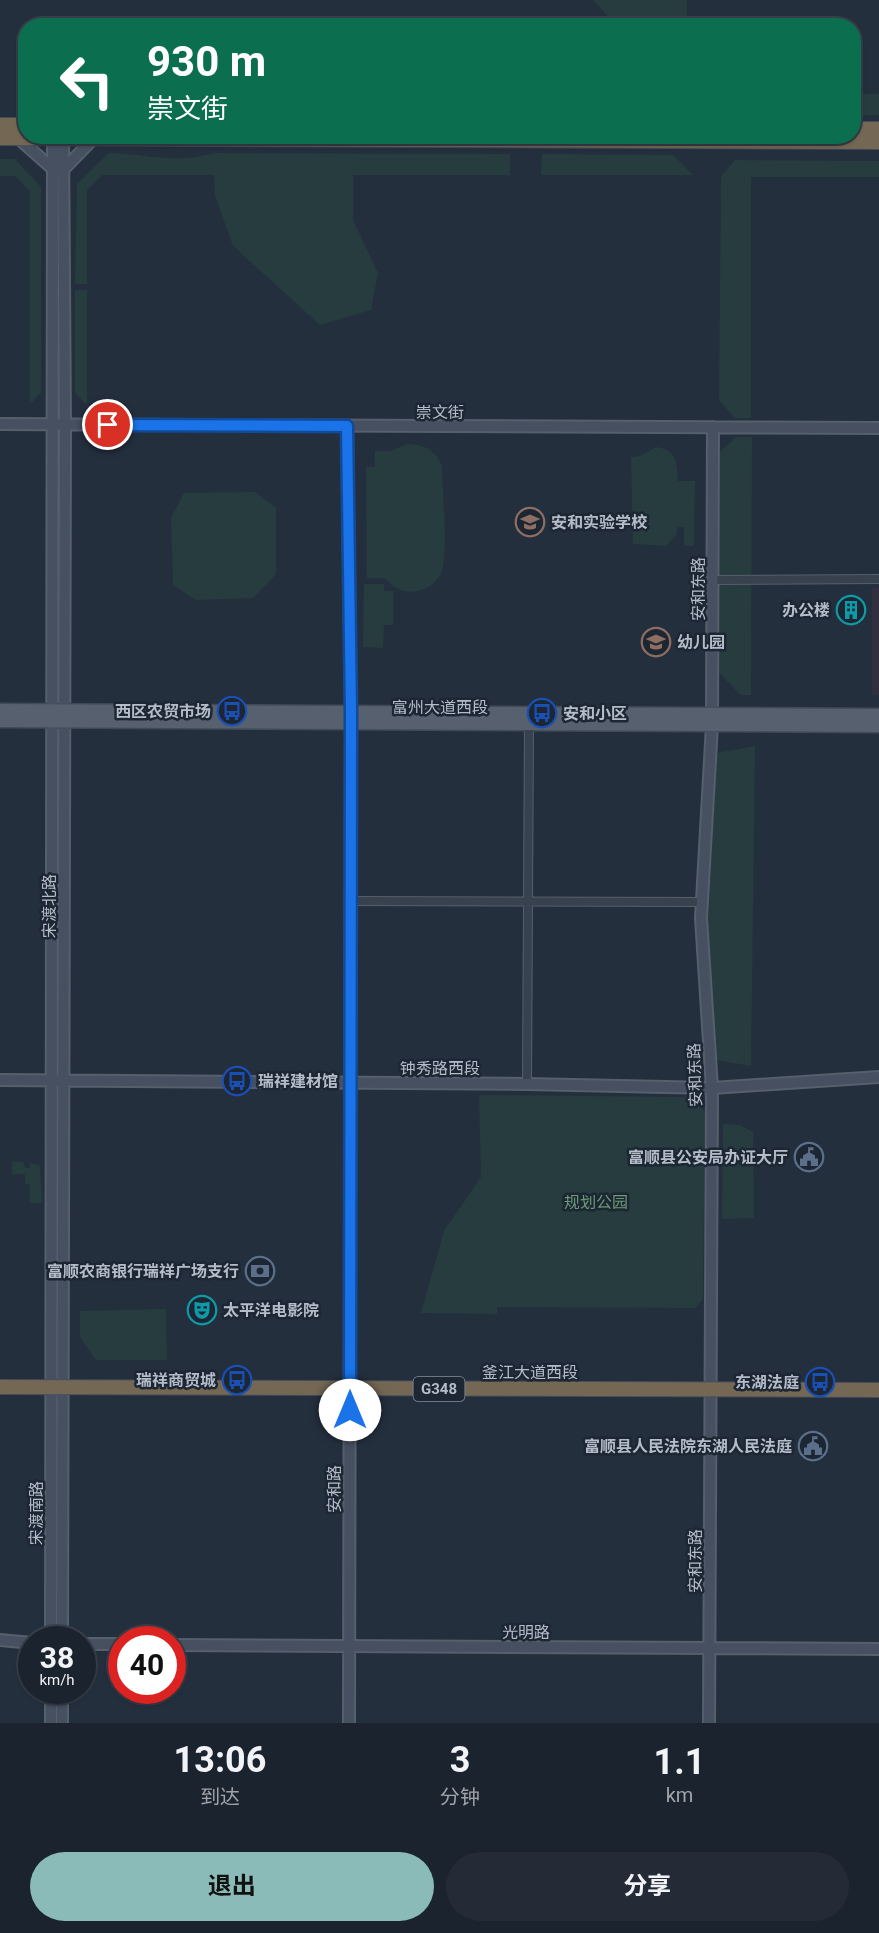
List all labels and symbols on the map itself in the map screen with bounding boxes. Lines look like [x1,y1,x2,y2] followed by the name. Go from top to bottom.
[82,399,133,450] pin
[416,403,464,422] street label: 崇文街
[514,506,546,538] school or university icon: 安和实验学校
[551,513,648,532] place label: 安和实验学校
[689,557,708,621] street label: 安和东路
[835,594,867,626] building icon: 办公楼
[782,601,830,620] place label: 办公楼
[640,626,672,658] school or university icon: 幼儿园
[677,633,725,652] place label: 幼儿园
[216,695,248,727] bus stop icon: 西区农贸市场
[526,697,558,729] bus stop icon: 安和小区
[392,698,488,717] street label: 富州大道西段
[115,702,211,721] place label: 西区农贸市场
[563,704,627,723] place label: 安和小区
[40,874,59,938] street label: 宋渡北路
[684,1043,706,1107] street label: 安和东路
[400,1059,480,1078] street label: 钟秀路西段
[221,1065,253,1097] bus stop icon: 瑞祥建材馆
[258,1072,338,1091] place label: 瑞祥建材馆
[793,1141,825,1173] public building icon: 富顺县公安局办证大厅
[628,1148,788,1167] place label: 富顺县公安局办证大厅
[564,1193,628,1212] park label: 规划公园
[244,1255,276,1287] bank icon: 富顺农商银行瑞祥广场支行
[47,1262,239,1281] place label: 富顺农商银行瑞祥广场支行
[186,1294,218,1326] theatre icon: 太平洋电影院
[223,1301,319,1320] place label: 太平洋电影院
[482,1363,578,1382] street label: 釜江大道西段
[221,1364,253,1396] bus stop icon: 瑞祥商贸城
[804,1366,836,1398] bus stop icon: 东湖法庭
[136,1371,216,1390] place label: 瑞祥商贸城
[735,1373,799,1392] place label: 东湖法庭
[414,1377,464,1401] road number: G348
[318,1378,382,1442] position arrow
[797,1430,829,1462] public building icon: 富顺县人民法院东湖人民法庭
[584,1437,792,1456] place label: 富顺县人民法院东湖人民法庭
[325,1465,344,1513] street label: 安和路
[27,1481,46,1545] street label: 宋渡南路
[686,1529,705,1593] street label: 安和东路
[502,1623,550,1642] street label: 光明路
[108,1626,186,1704] speed limit sign: 40

